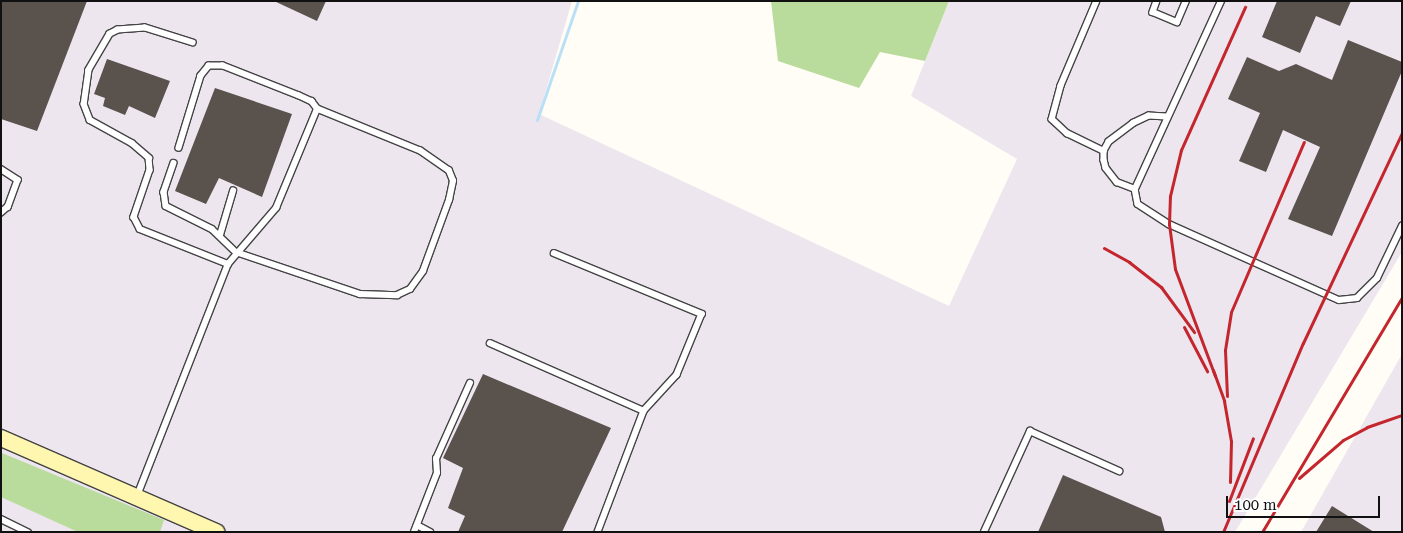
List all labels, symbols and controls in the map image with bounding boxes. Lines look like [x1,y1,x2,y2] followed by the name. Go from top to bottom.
[1228,486,1382,518] scale bar
[1234,496,1277,514] text: 100 m

